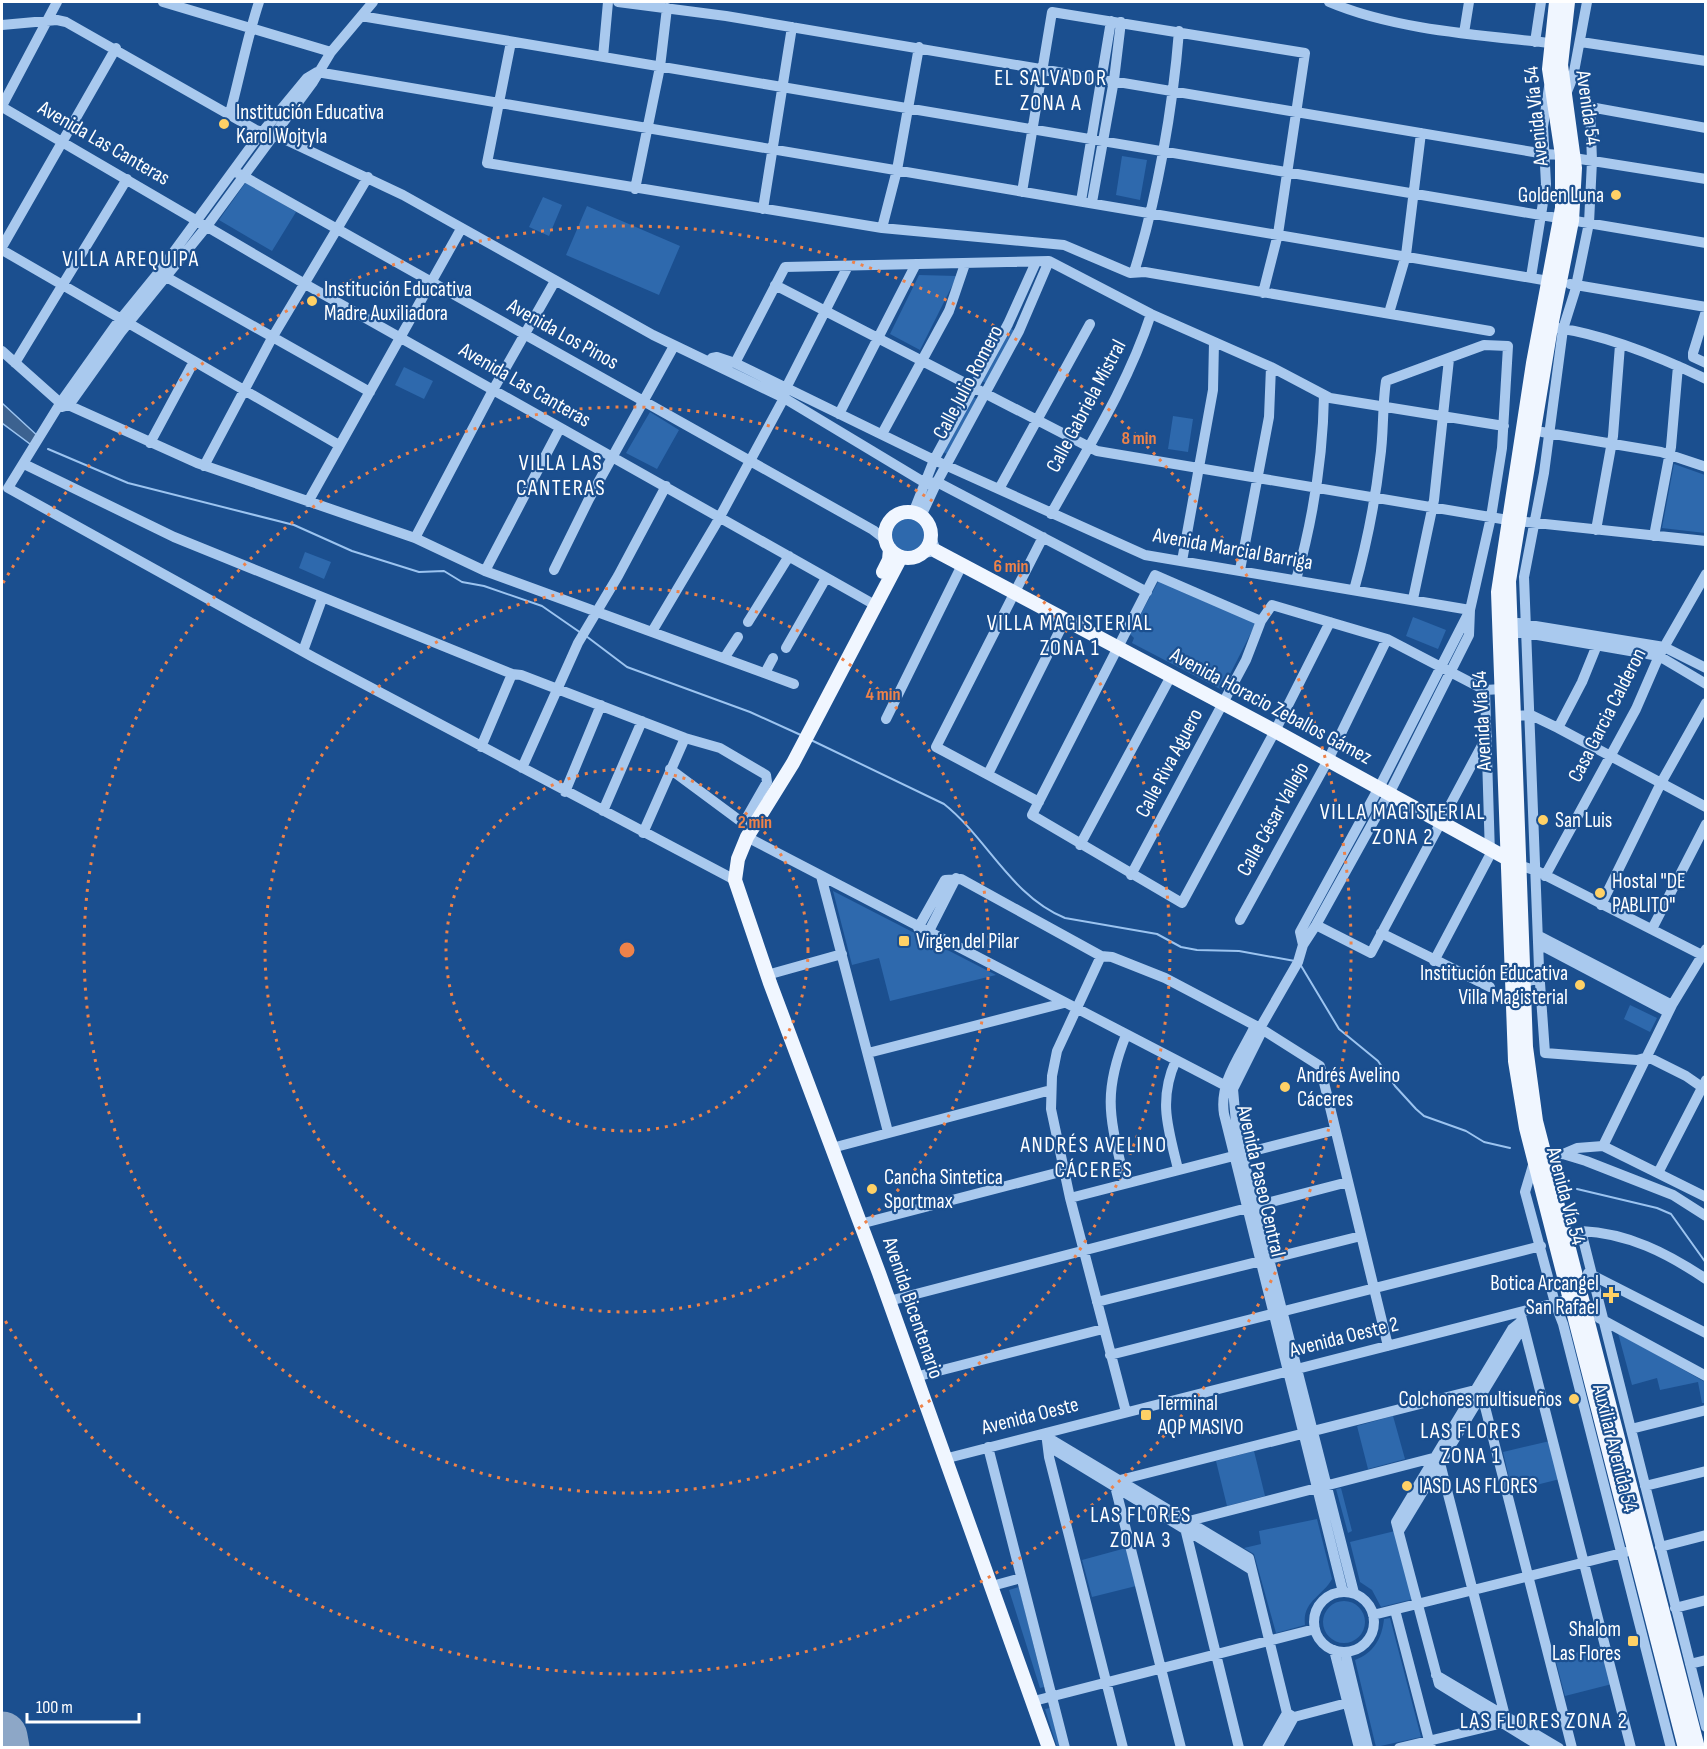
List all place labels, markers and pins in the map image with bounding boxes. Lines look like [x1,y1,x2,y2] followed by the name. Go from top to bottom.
[236,100,384,149] place label: Institución Educativa Karol Wojtyla
[217,117,231,131] marker: Institución Educativa Karol Wojtyla
[1518,183,1604,208] place label: Golden Luna
[1609,188,1623,202] marker: Golden Luna
[324,277,472,326] place label: Institución Educativa Madre Auxiliadora
[305,294,319,308] marker: Institución Educativa Madre Auxiliadora
[1555,808,1612,833] place label: San Luis
[1536,813,1550,827] marker: San Luis
[1612,869,1686,918] place label: Hostal "DE PABLITO"
[1593,886,1607,900] marker: Hostal "DE PABLITO"
[916,929,1019,954] place label: Virgen del Pilar
[897,934,911,948] marker: Virgen del Pilar
[617,940,637,960] centre of rings
[1420,961,1568,1010] place label: Institución Educativa Villa Magisterial
[1573,978,1587,992] marker: Institución Educativa Villa Magisterial
[1296,1063,1400,1112] place label: Andrés Avelino Cáceres
[1278,1080,1292,1094] marker: Andrés Avelino Cáceres
[884,1165,1003,1214] place label: Cancha Sintetica Sportmax
[865,1182,879,1196] marker: Cancha Sintetica Sportmax
[1490,1271,1599,1320] place label: Botica Arcangel San Rafael
[1604,1288,1618,1302] marker: Botica Arcangel San Rafael
[1398,1387,1562,1412] place label: Colchones multisueños
[1157,1391,1244,1440] place label: Terminal AQP MASIVO
[1567,1392,1581,1406] marker: Colchones multisueños
[1139,1408,1153,1422] marker: Terminal AQP MASIVO
[1419,1474,1538,1499] place label: IASD LAS FLORES
[1400,1479,1414,1493] marker: IASD LAS FLORES
[1552,1617,1621,1666] place label: Shalom Las Flores
[1626,1634,1640,1648] marker: Shalom Las Flores

